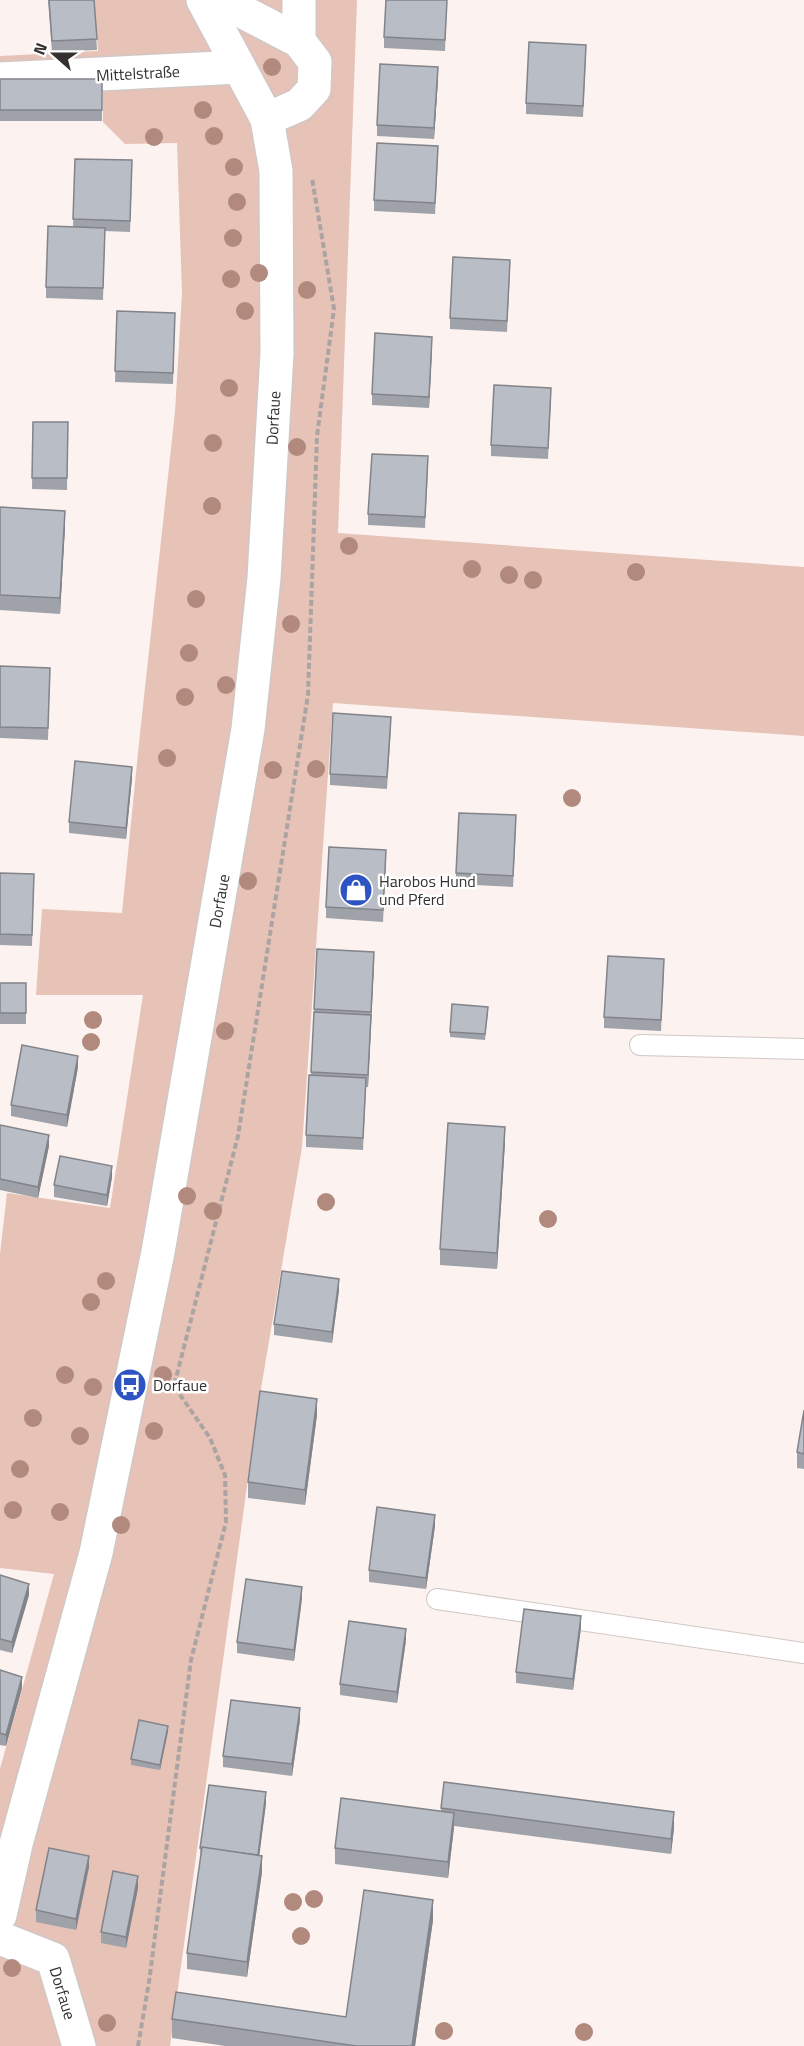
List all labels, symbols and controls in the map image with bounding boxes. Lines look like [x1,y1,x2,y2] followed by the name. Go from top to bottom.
[24,24,84,84] north arrow
[27,39,53,58] text: N
[96,59,180,87] street label: Mittelstraße
[260,390,286,446] street label: Dorfaue
[379,869,476,911] place label: Harobos Hund und Pferd
[202,872,236,930] street label: Dorfaue
[338,872,374,908] shop icon: Harobos Hund und Pferd
[112,1367,148,1403] bus stop icon: Dorfaue
[153,1373,207,1397] place label: Dorfaue
[44,1964,82,2022] street label: Dorfaue

